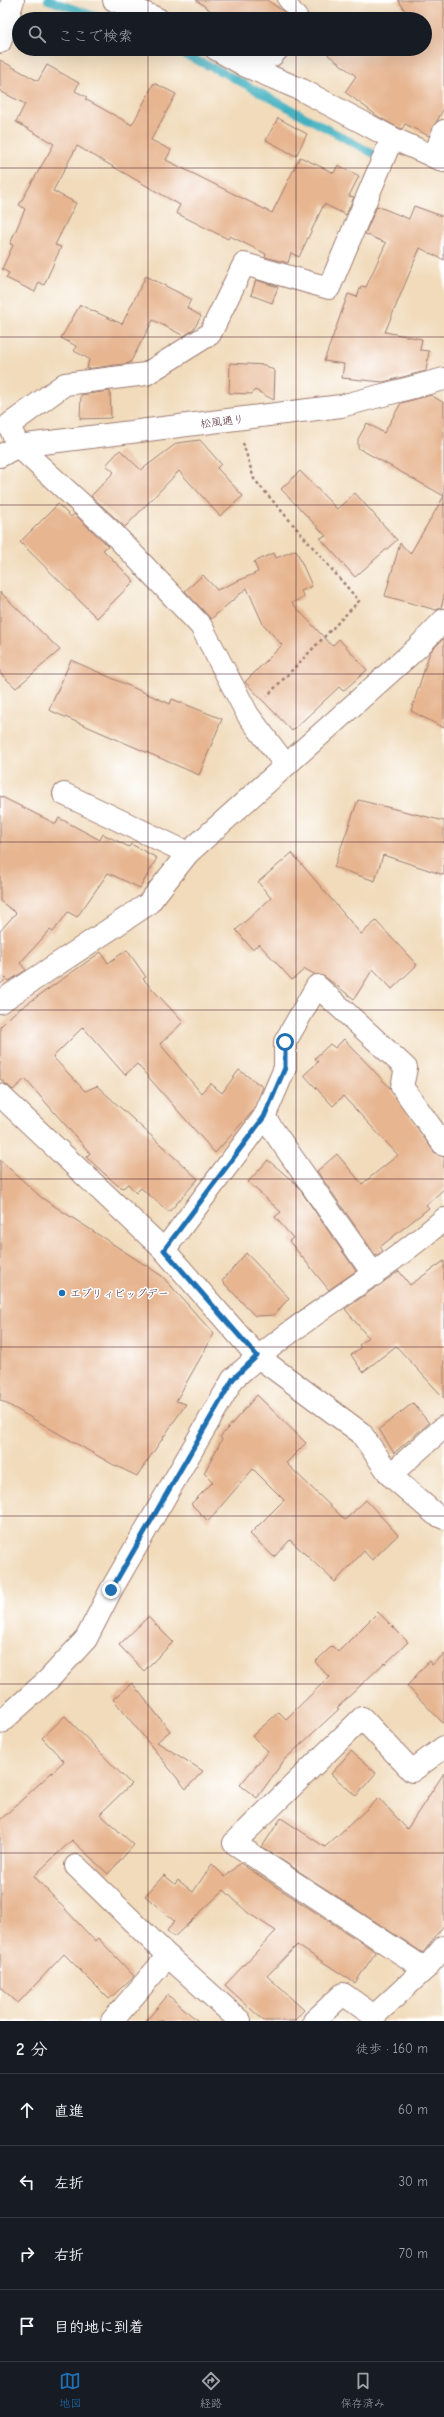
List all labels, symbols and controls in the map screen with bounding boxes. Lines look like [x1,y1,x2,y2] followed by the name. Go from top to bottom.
[12,12,432,56] search box
[26,23,48,45] icon: search
[58,27,133,45] text: ここで検索
[199,412,245,431] street label: 松風通り
[276,1033,294,1051] route start
[70,1287,169,1300] place label: エブリィビッグデー
[57,1288,67,1298] marker: エブリィビッグデー
[102,1581,120,1599] route end
[16,2040,48,2059] text: 2 分
[356,2041,428,2056] text: 徒歩 · 160 m
[16,2099,38,2121] icon: ahead
[54,2102,84,2120] text: 直進
[398,2102,428,2117] text: 60 m
[16,2171,38,2193] icon: left
[54,2174,84,2192] text: 左折
[398,2174,428,2189] text: 30 m
[16,2243,38,2265] icon: right
[54,2246,84,2264] text: 右折
[399,2246,428,2261] text: 70 m
[16,2315,38,2337] icon: arrive
[54,2318,144,2336] text: 目的地に到着
[59,2370,81,2410] tab: 地図
[200,2370,222,2410] tab: 経路
[341,2370,385,2410] tab: 保存済み

